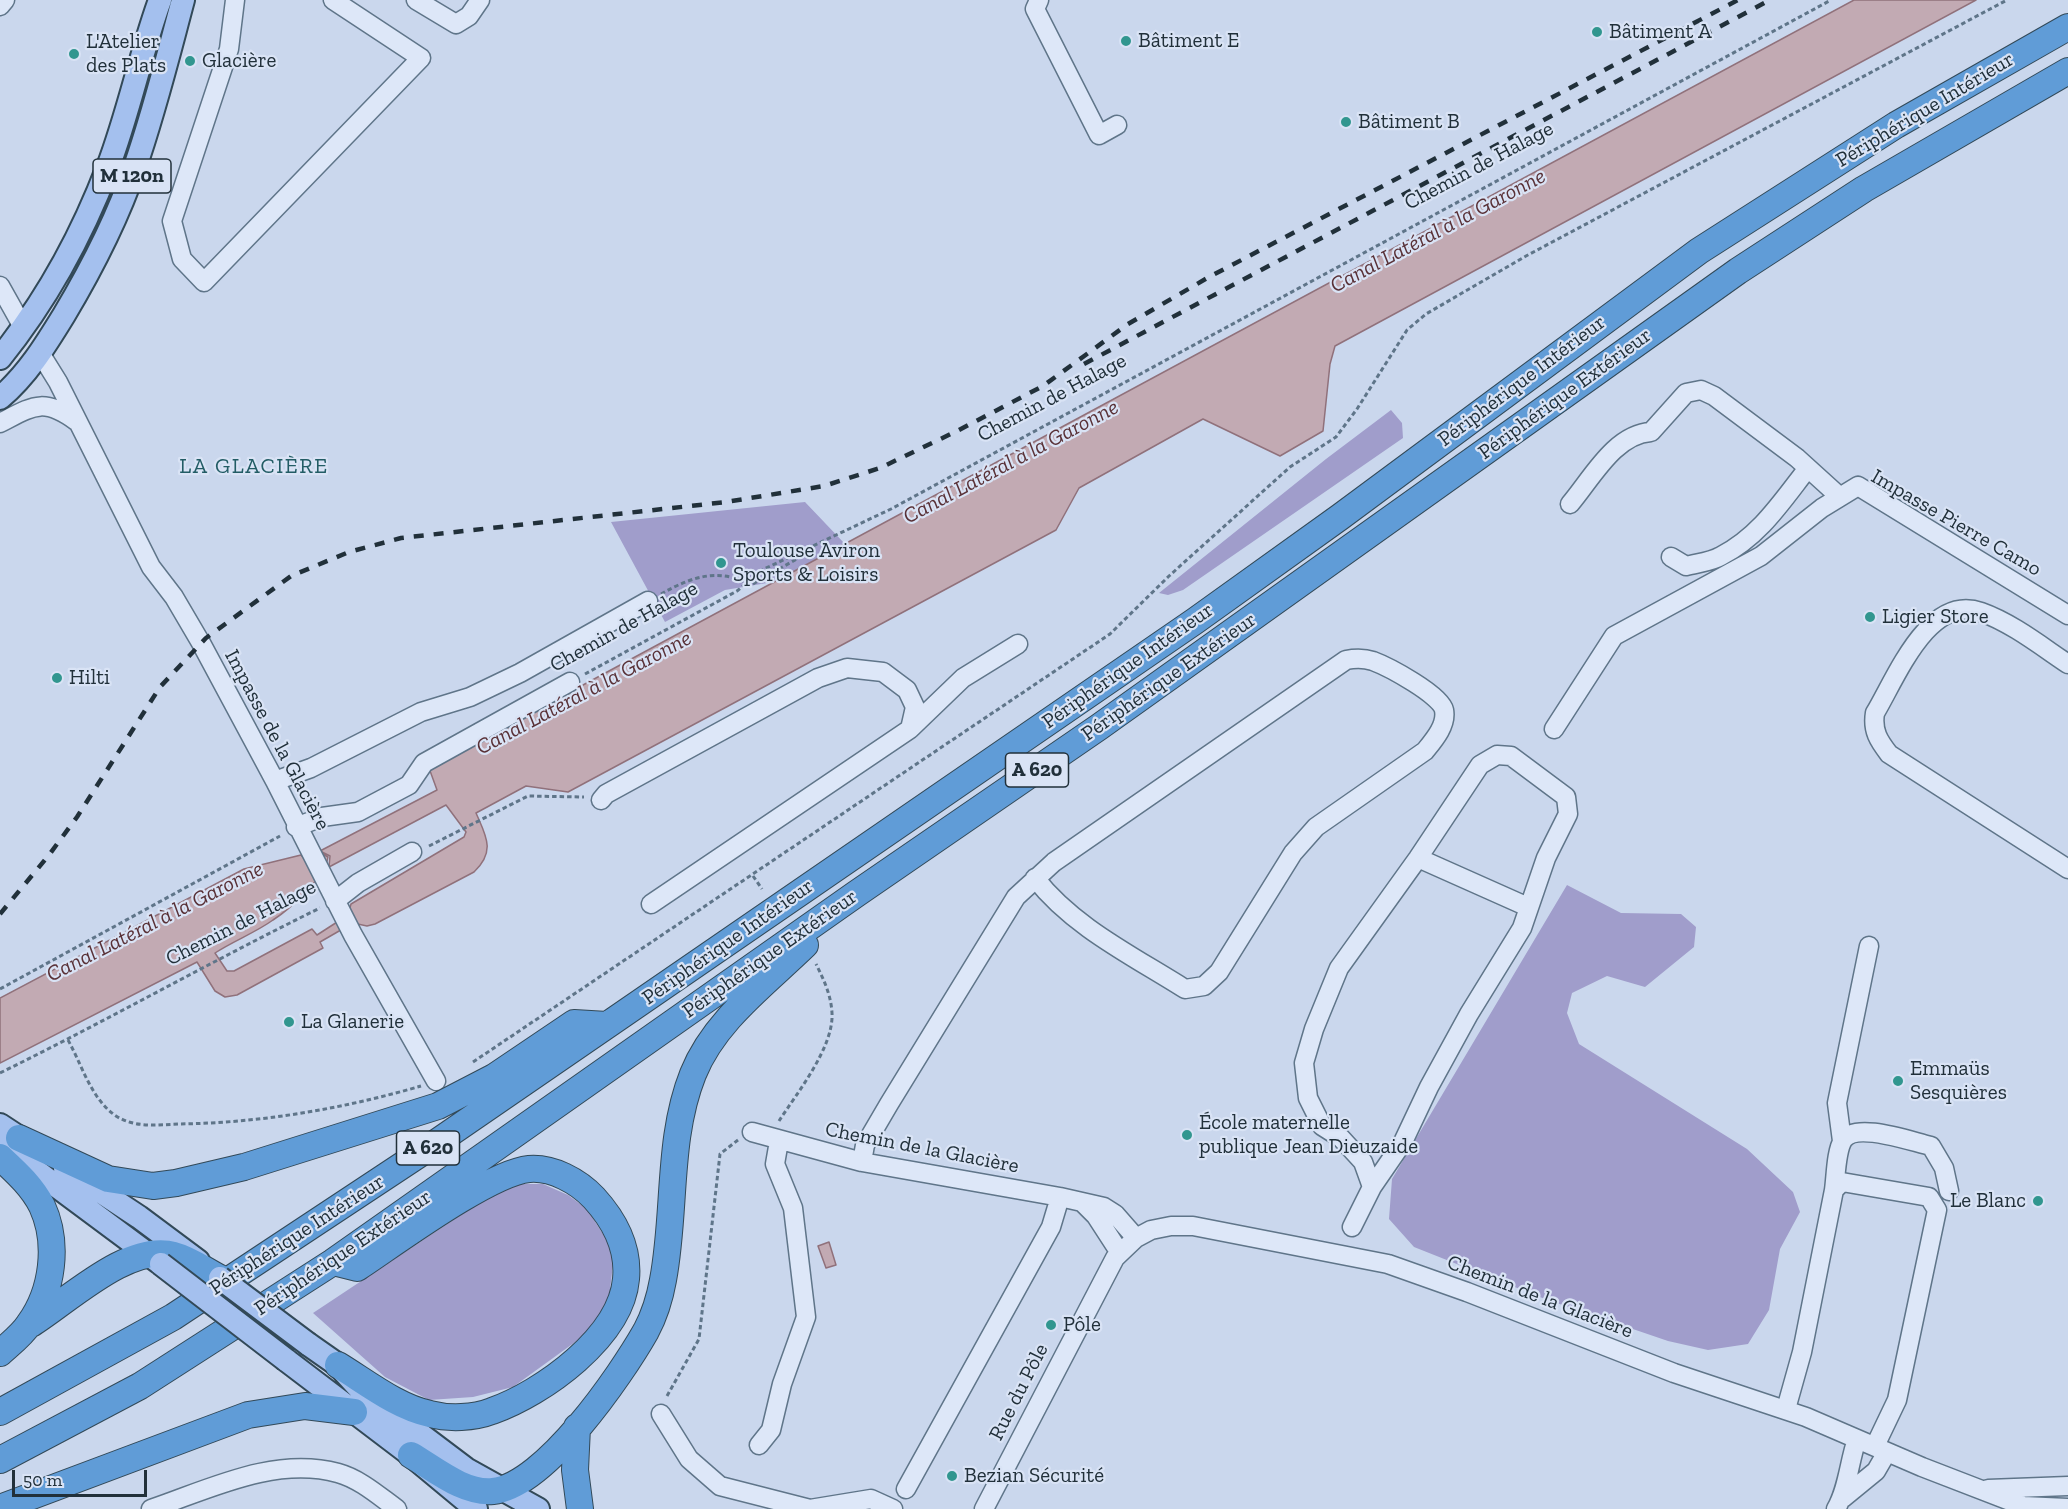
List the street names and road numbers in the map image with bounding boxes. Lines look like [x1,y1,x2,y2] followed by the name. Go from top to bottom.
[1831,47,2019,173] street label: Périphérique Intérieur
[1400,116,1558,216] street label: Chemin de Halage
[93,159,171,193] road number: M 120n
[1433,310,1611,452] street label: Périphérique Intérieur
[1474,323,1656,465] street label: Périphérique Extérieur
[973,348,1131,448] street label: Chemin de Halage
[1866,464,2046,582] street label: Impasse Pierre Camo
[546,576,702,678] street label: Chemin de Halage
[1038,597,1218,735] street label: Périphérique Intérieur
[1077,607,1261,747] street label: Périphérique Extérieur
[219,646,335,834] street label: Impasse de la Glacière
[1006,753,1068,787] road number: A 620
[638,873,818,1011] street label: Périphérique Intérieur
[162,874,320,972] street label: Chemin de Halage
[678,884,862,1024] street label: Périphérique Extérieur
[823,1117,1021,1179] street label: Chemin de la Glacière
[396,1131,460,1165] road number: A 620
[205,1169,389,1301] street label: Périphérique Intérieur
[250,1184,436,1322] street label: Périphérique Extérieur
[1444,1250,1636,1344] street label: Chemin de la Glacière
[984,1339,1054,1445] street label: Rue du Pôle

